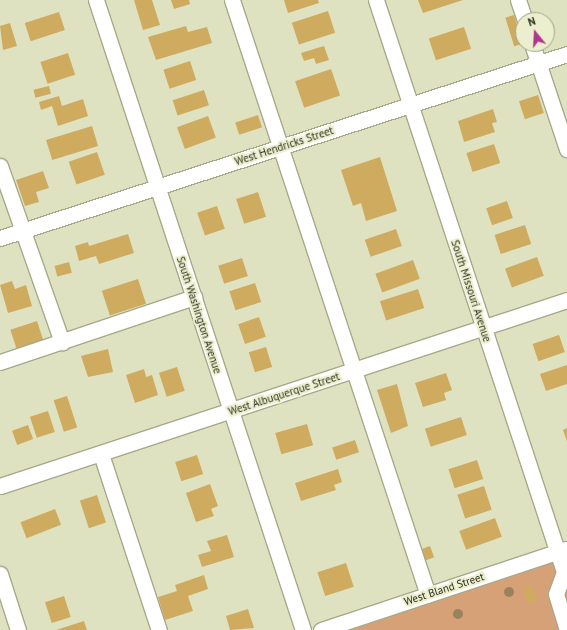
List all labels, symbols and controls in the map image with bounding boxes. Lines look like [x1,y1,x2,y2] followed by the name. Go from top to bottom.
[515,12,555,52] north arrow
[526,14,537,29] text: N
[233,124,335,168] street label: West Hendricks Street
[448,238,494,344] street label: South Missouri Avenue
[174,255,224,375] street label: South Washington Avenue
[226,370,342,418] street label: West Albuquerque Street
[402,570,486,608] street label: West Bland Street

